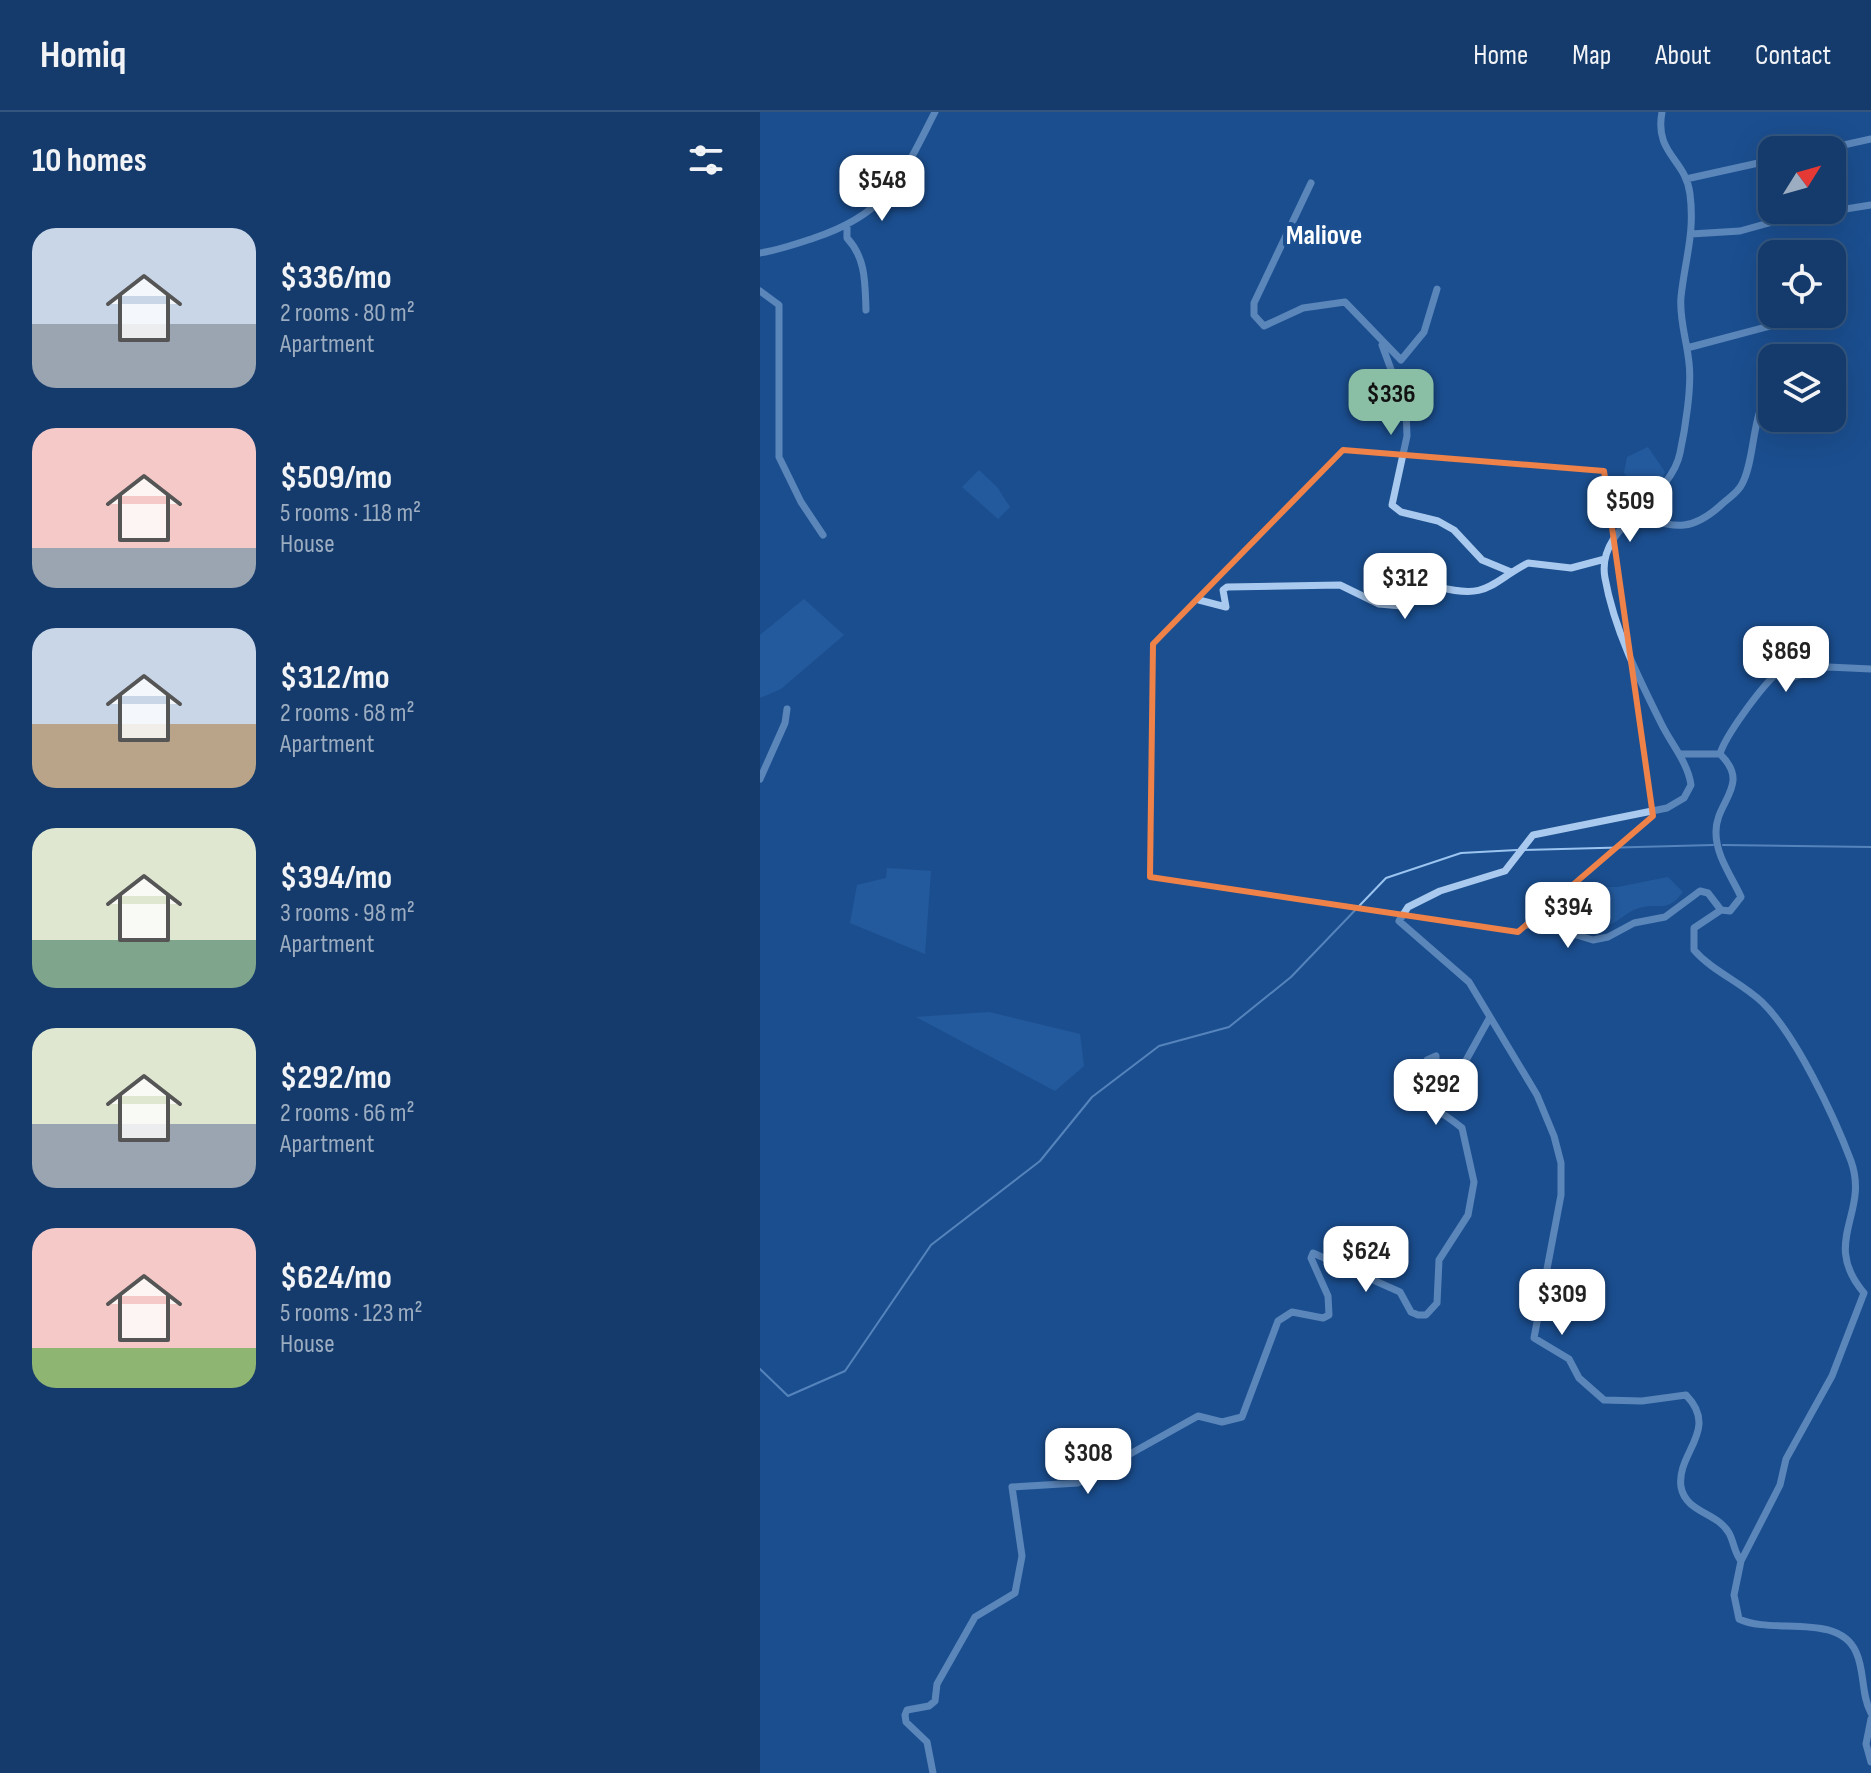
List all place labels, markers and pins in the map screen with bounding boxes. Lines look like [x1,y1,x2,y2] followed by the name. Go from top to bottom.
[835,155,929,223] pin: $548
[1344,369,1438,437] pin: $336
[1583,476,1677,544] pin: $509
[1358,553,1452,621] pin: $312
[1739,626,1833,694] pin: $869
[1521,882,1615,950] pin: $394
[1389,1059,1483,1127] pin: $292
[1319,1226,1413,1294] pin: $624
[1515,1269,1609,1337] pin: $309
[1041,1428,1135,1496] pin: $308

